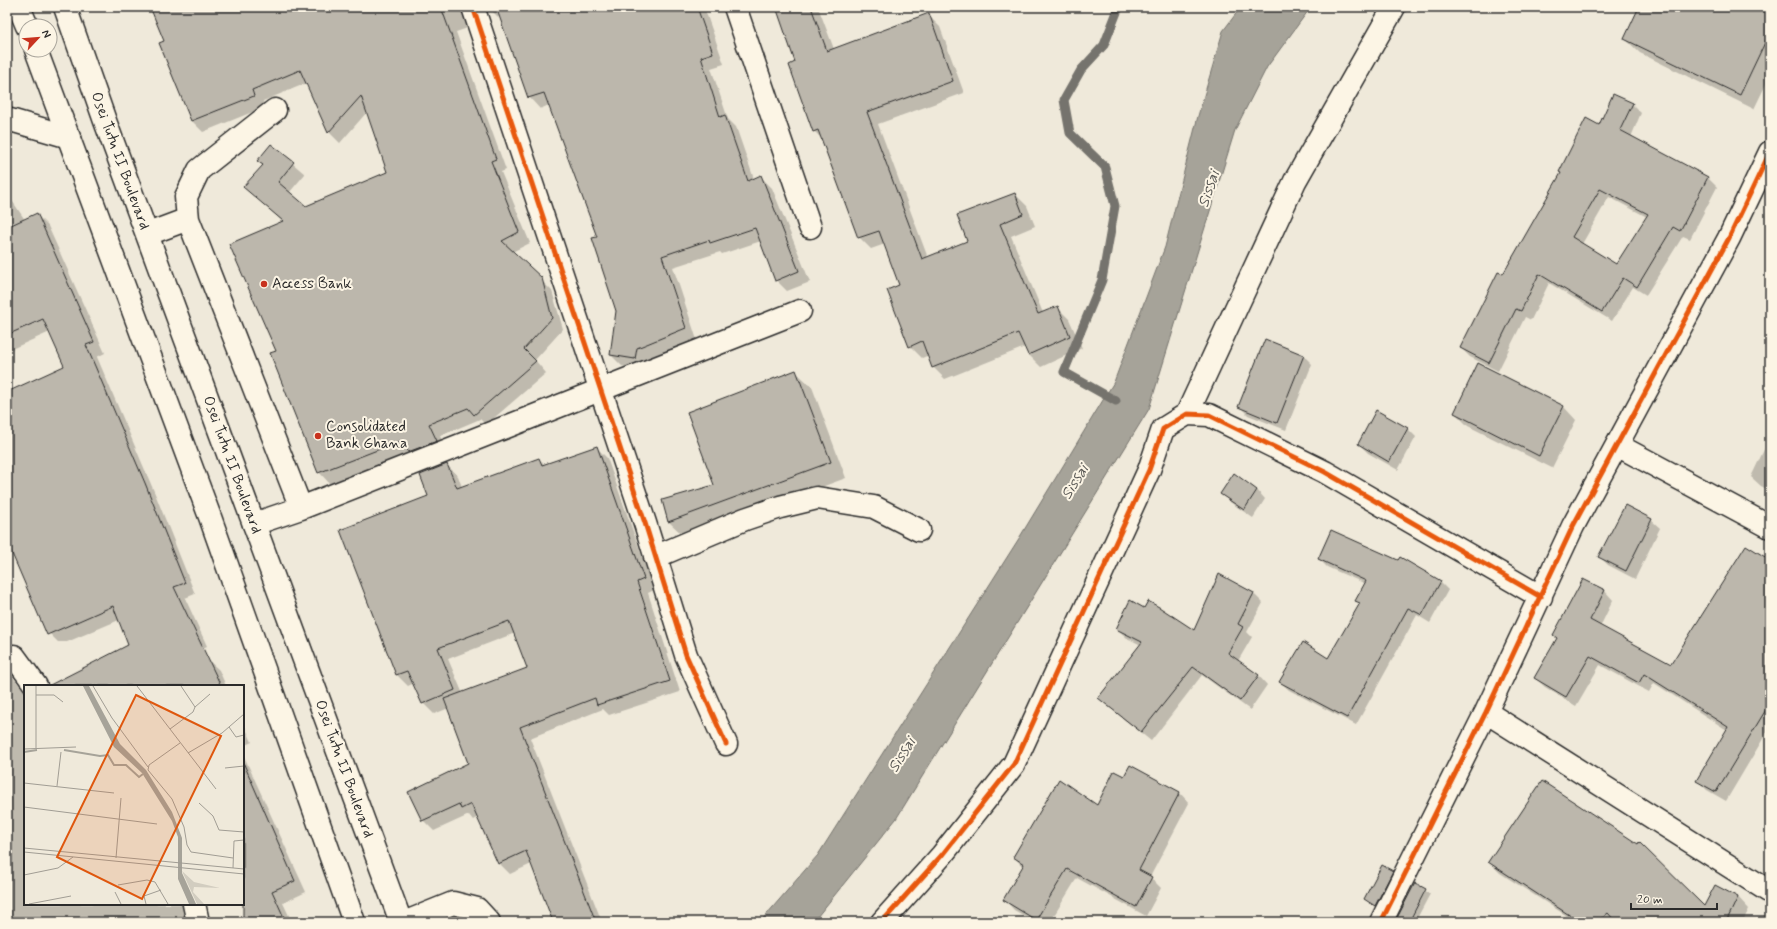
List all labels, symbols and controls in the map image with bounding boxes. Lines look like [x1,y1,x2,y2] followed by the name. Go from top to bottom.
[18,18,58,58] north arrow
[38,28,54,40] text: N
[86,89,154,233] street label: Osei Tutu II Boulevard
[1193,166,1226,210] water label: Sissai
[272,274,352,294] place label: Access Bank
[259,279,269,289] marker: Access Bank
[198,393,266,537] street label: Osei Tutu II Boulevard
[326,417,407,454] place label: Consolidated Bank Ghana
[313,431,323,441] marker: Consolidated Bank Ghana
[1056,459,1095,503] water label: Sissai
[24,685,244,905] inset map
[310,697,378,841] street label: Osei Tutu II Boulevard
[883,732,922,776] water label: Sissai
[1631,885,1717,911] scale bar
[1637,892,1663,908] text: 20 m

